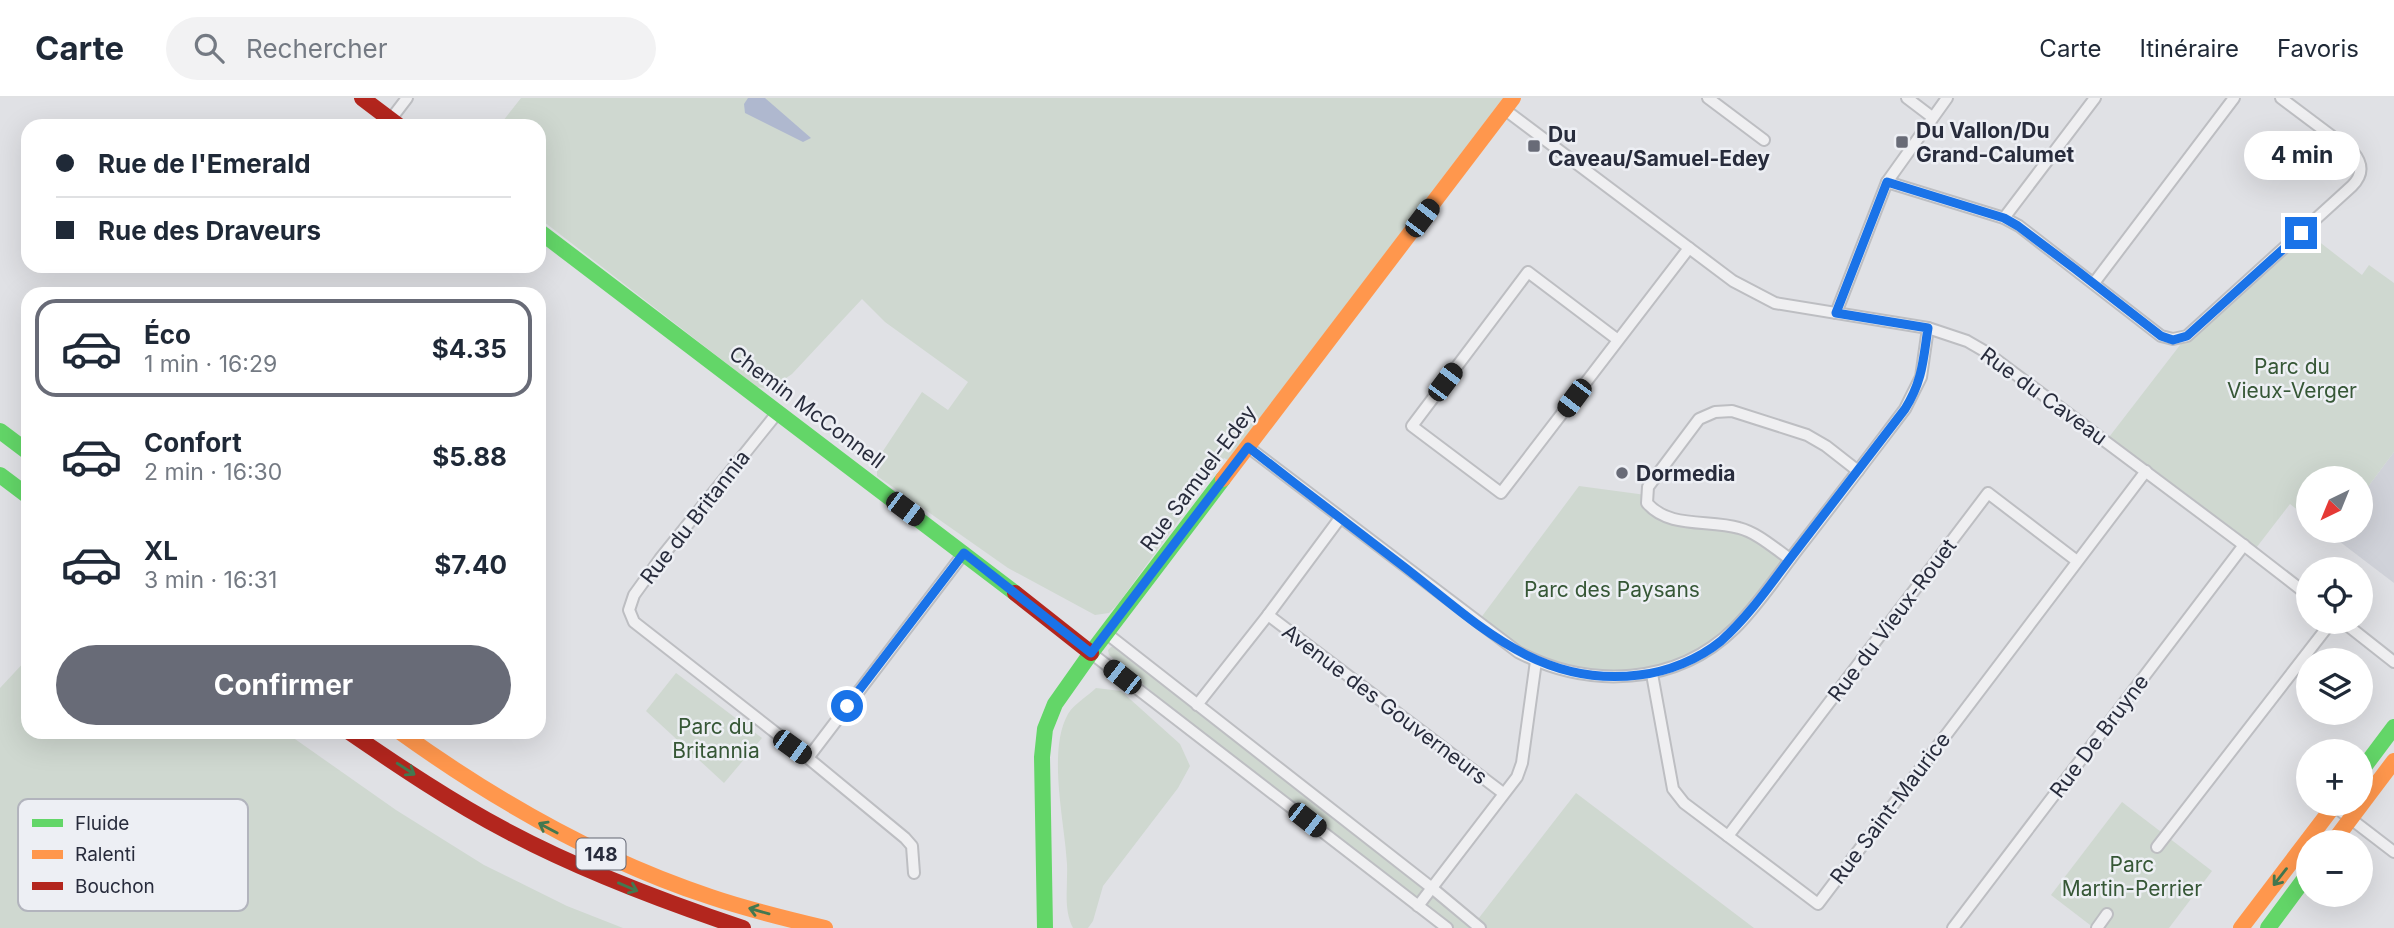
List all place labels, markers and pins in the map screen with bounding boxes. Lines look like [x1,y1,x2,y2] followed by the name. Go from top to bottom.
[1916,118,2075,167] place label: Du Vallon/Du Grand-Calumet
[1548,122,1770,171] place label: Du Caveau/Samuel-Edey
[1894,134,1910,150] marker: Du Vallon/Du Grand-Calumet
[1526,138,1542,154] marker: Du Caveau/Samuel-Edey
[1636,461,1736,486] place label: Dormedia
[1614,465,1630,481] marker: Dormedia

